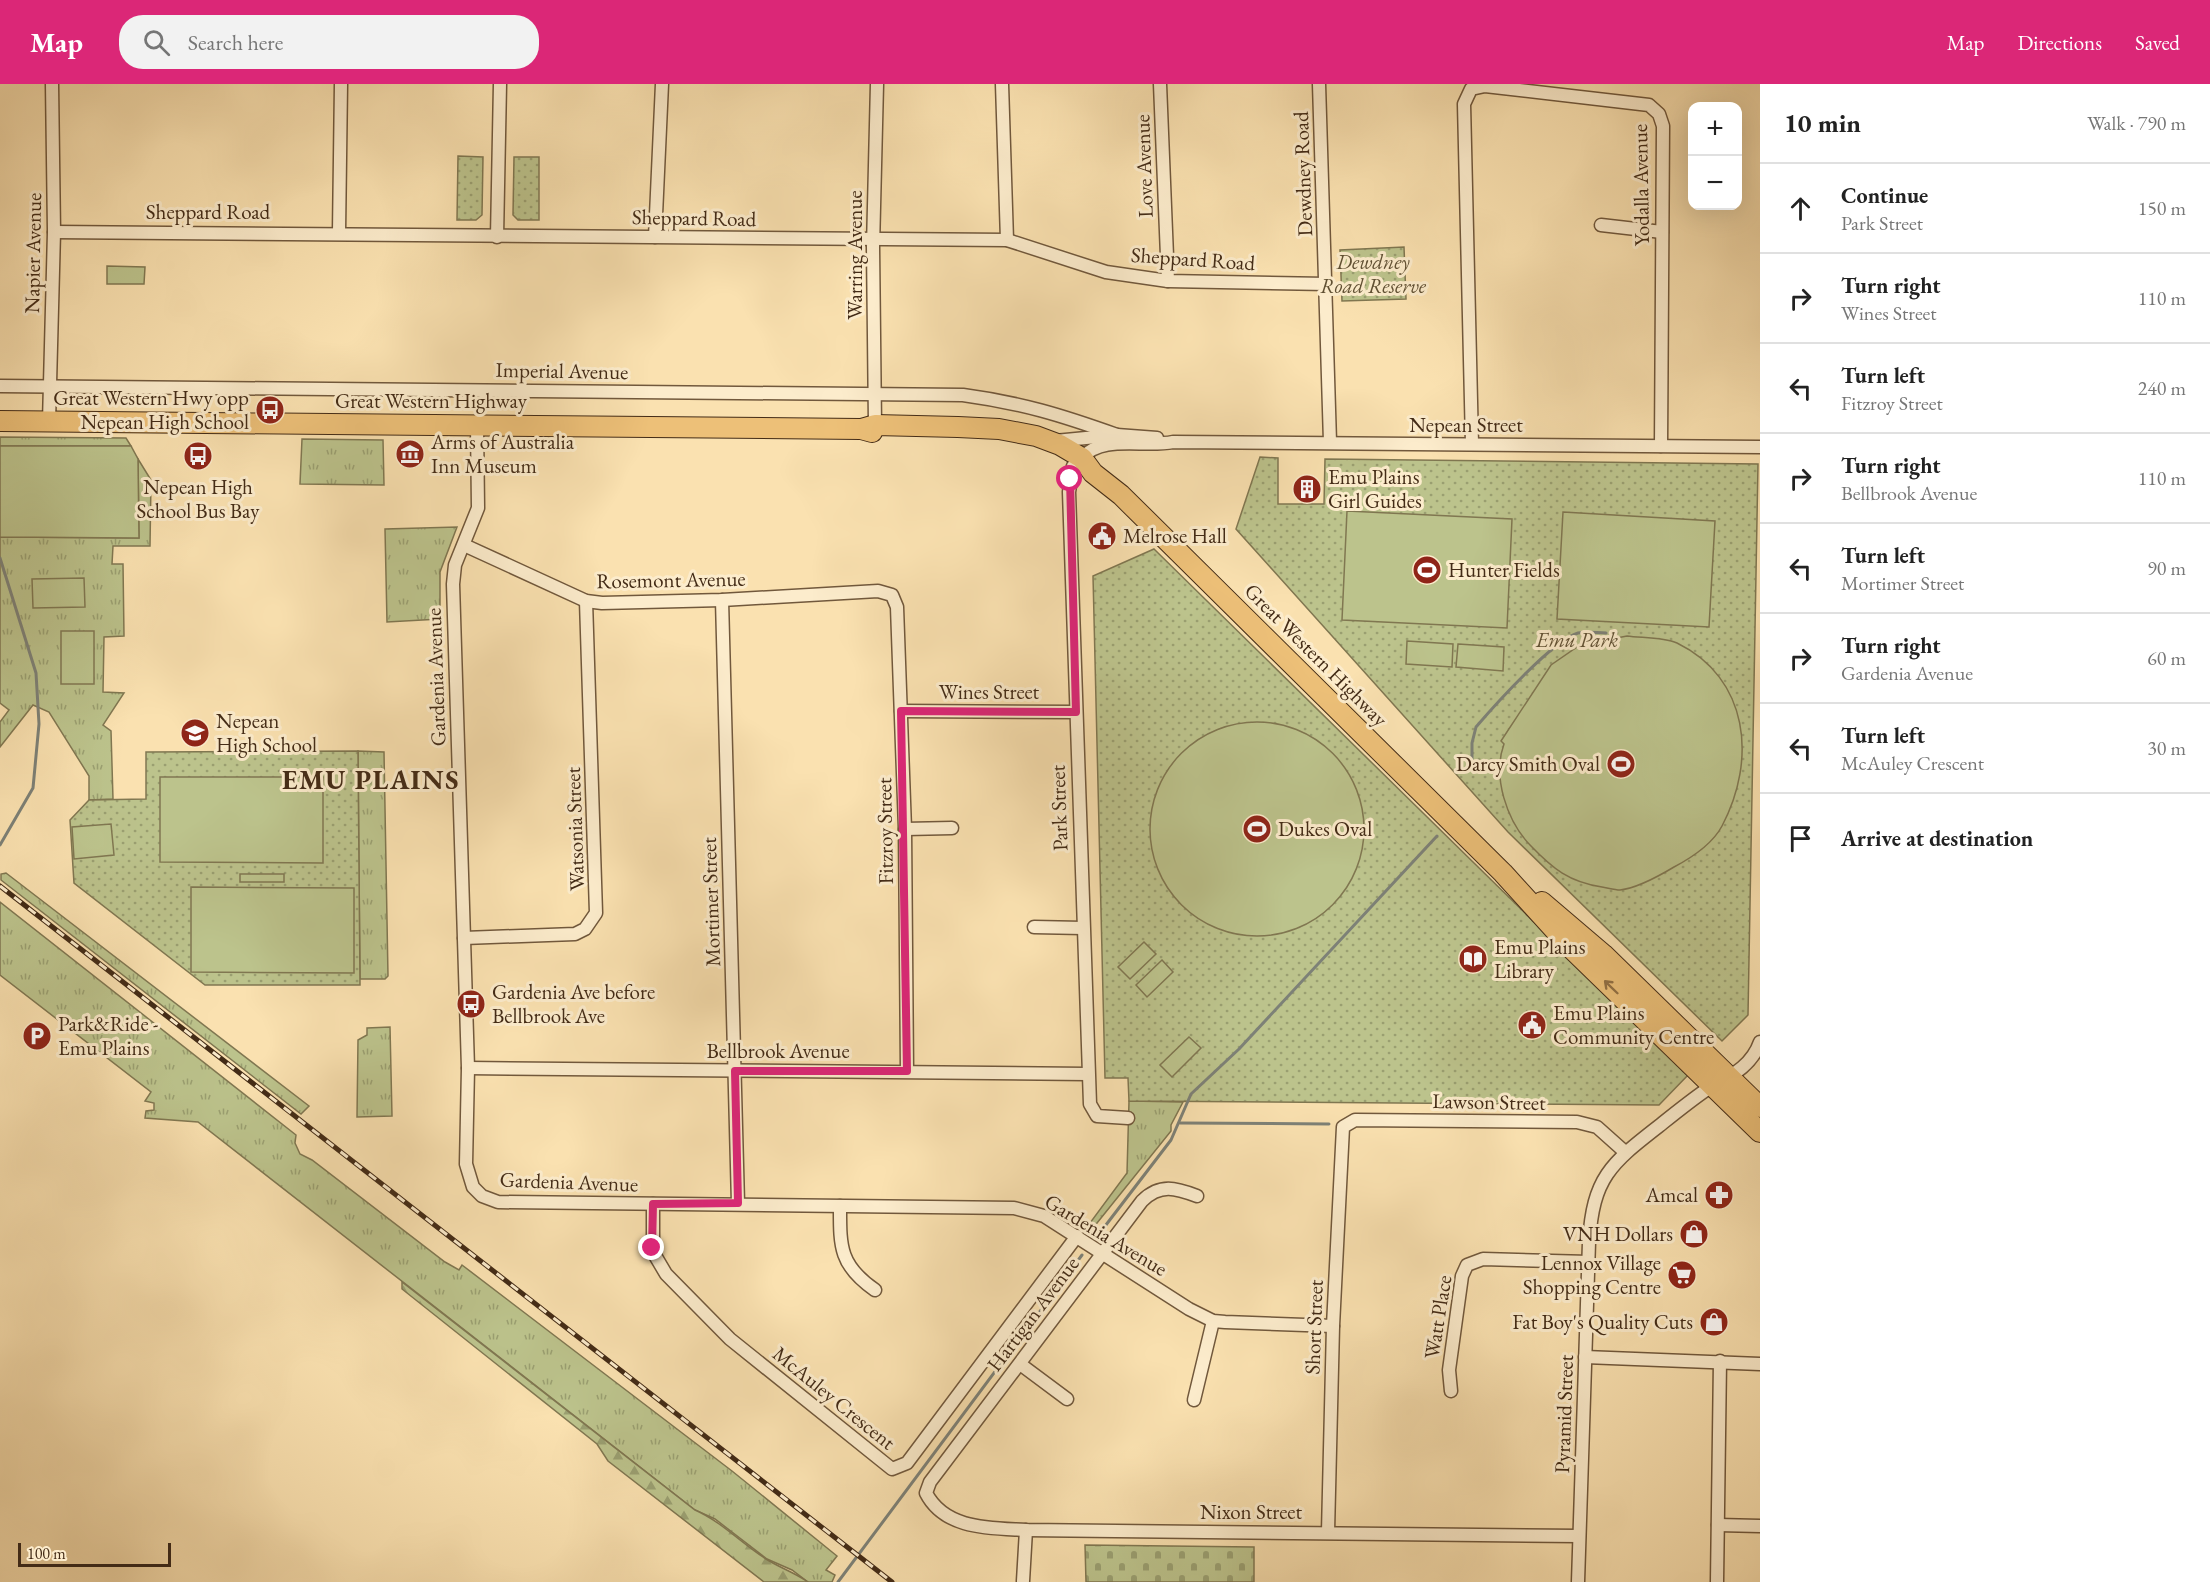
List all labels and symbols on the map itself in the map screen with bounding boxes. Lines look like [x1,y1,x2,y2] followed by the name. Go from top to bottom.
[1287,111,1318,237] street label: Dewdney Road
[1128,114,1159,218] street label: Love Avenue
[1626,124,1655,246] street label: Yodalla Avenue
[841,190,868,320] street label: Warring Avenue
[18,192,47,314] street label: Napier Avenue
[146,198,271,225] street label: Sheppard Road
[632,203,757,232] street label: Sheppard Road
[1130,241,1256,276] street label: Sheppard Road
[1320,248,1427,299] park label: Dewdney Road Reserve
[495,356,629,385] street label: Imperial Avenue
[53,384,249,435] place label: Great Western Hwy opp Nepean High School
[335,387,528,414] street label: Great Western Highway
[254,394,286,426] bus stop icon: Great Western Hwy opp Nepean High School
[1409,411,1523,438] street label: Nepean Street
[430,428,575,479] place label: Arms of Australia Inn Museum
[394,438,426,470] museum icon: Arms of Australia Inn Museum
[182,440,214,472] bus stop icon: Nepean High School Bus Bay
[1328,463,1422,514] place label: Emu Plains Girl Guides
[1056,465,1082,491] route start
[137,473,260,524] place label: Nepean High School Bus Bay
[1291,473,1323,505] building icon: Emu Plains Girl Guides
[1086,520,1118,552] public building icon: Melrose Hall
[1123,522,1227,549] place label: Melrose Hall
[1411,554,1443,586] sports icon: Hunter Fields
[1448,556,1560,583] place label: Hunter Fields
[596,565,746,594] street label: Rosemont Avenue
[1239,577,1394,733] street label: Great Western Highway
[420,607,451,747] street label: Gardenia Avenue
[1535,626,1618,653] park label: Emu Park
[939,678,1040,705] street label: Wines Street
[216,707,317,758] place label: Nepean High School
[179,717,211,749] school or university icon: Nepean High School
[1605,748,1637,780] sports icon: Darcy Smith Oval
[1456,750,1600,777] place label: Darcy Smith Oval
[282,762,460,797] district label: EMU PLAINS
[1043,764,1073,852] street label: Park Street
[559,766,590,892] street label: Watsonia Street
[870,777,899,885] street label: Fitzroy Street
[1241,813,1273,845] sports icon: Dukes Oval
[1278,815,1372,842] place label: Dukes Oval
[695,836,726,967] street label: Mortimer Street
[1494,933,1586,984] place label: Emu Plains Library
[1457,943,1489,975] library icon: Emu Plains Library
[492,978,655,1029] place label: Gardenia Ave before Bellbrook Ave
[1604,980,1619,994] one-way arrow
[455,988,487,1020] bus stop icon: Gardenia Ave before Bellbrook Ave
[1553,999,1714,1050] place label: Emu Plains Community Centre
[1516,1009,1548,1041] public building icon: Emu Plains Community Centre
[58,1010,159,1061] place label: Park&Ride - Emu Plains
[21,1020,53,1052] parking icon: Park&Ride - Emu Plains
[706,1037,850,1064] street label: Bellbrook Avenue
[1432,1087,1546,1116] street label: Lawson Street
[499,1166,639,1197] street label: Gardenia Avenue
[1703,1179,1735,1211] pharmacy icon: Amcal
[1644,1181,1698,1208] place label: Amcal
[1040,1187,1173,1282] street label: Gardenia Avenue
[1678,1218,1710,1250] shop icon: VNH Dollars
[1563,1220,1673,1247] place label: VNH Dollars
[638,1234,664,1260] route end
[1523,1249,1661,1300] place label: Lennox Village Shopping Centre
[981,1251,1085,1377] street label: Hartigan Avenue
[1666,1259,1698,1291] supermarket icon: Lennox Village Shopping Centre
[1418,1273,1457,1361] street label: Watt Place
[1298,1279,1329,1375] street label: Short Street
[1698,1306,1730,1338] shop icon: Fat Boy's Quality Cuts
[1512,1308,1693,1336] place label: Fat Boy's Quality Cuts
[767,1340,901,1456] street label: McAuley Crescent
[1548,1354,1579,1474] street label: Pyramid Street
[1200,1498,1302,1525] street label: Nixon Street
[18,1540,171,1568] scale bar

